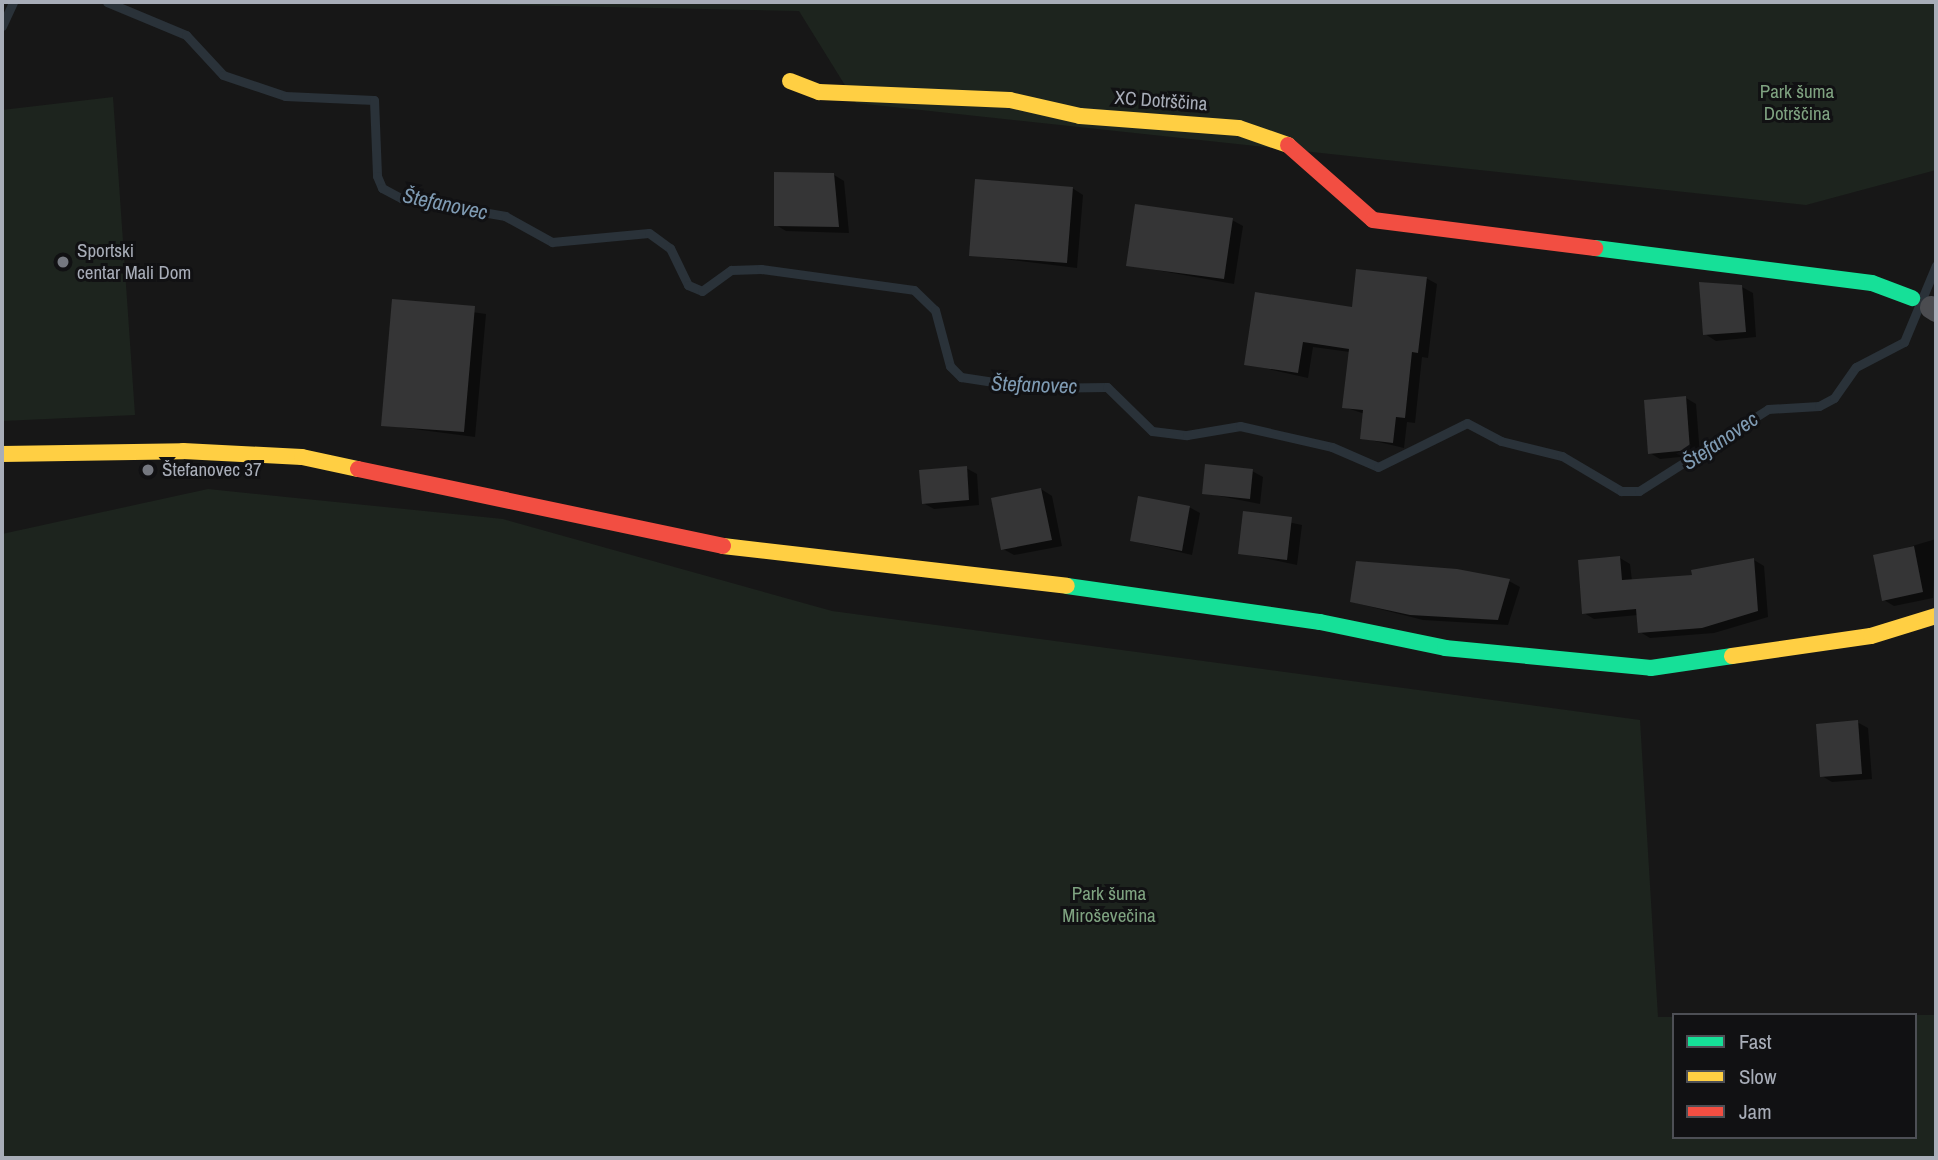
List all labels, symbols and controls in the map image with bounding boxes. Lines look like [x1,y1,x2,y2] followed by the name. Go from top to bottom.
[1760,81,1834,125] park label: Park šuma Dotrščina
[1114,86,1208,116] street label: XC Dotrščina
[400,183,490,225] water label: Štefanovec
[77,240,191,284] place label: Sportski centar Mali Dom
[55,254,71,270] marker: Sportski centar Mali Dom
[991,371,1077,399] water label: Štefanovec
[1677,406,1763,476] water label: Štefanovec
[162,459,262,481] place label: Štefanovec 37
[140,462,156,478] marker: Štefanovec 37
[1062,883,1156,927] park label: Park šuma Miroševečina
[1672,1013,1917,1139] legend
[1739,1027,1772,1056] text: Fast
[1739,1062,1776,1091] text: Slow
[1739,1097,1772,1126] text: Jam

